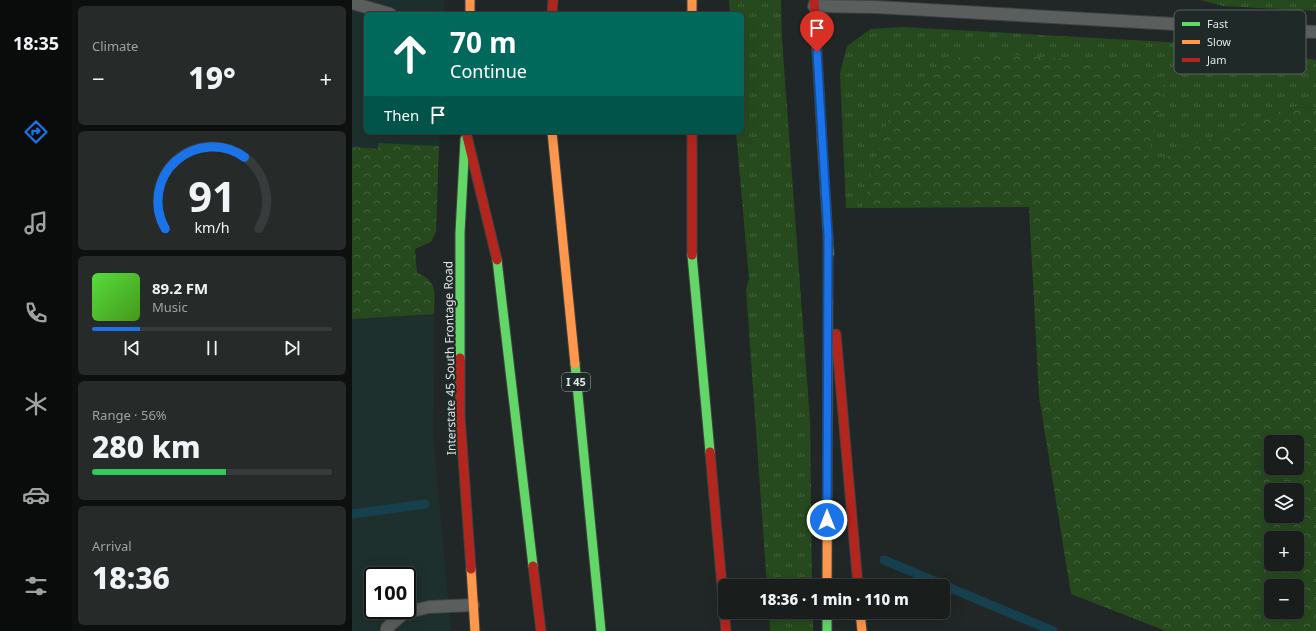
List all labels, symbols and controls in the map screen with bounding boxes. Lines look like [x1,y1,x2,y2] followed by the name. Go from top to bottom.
[1174,10,1306,74] legend
[800,11,834,52] pin
[1207,16,1228,31] text: Fast
[806,17,828,39] icon: arrive
[450,23,517,61] text: 70 m
[384,28,436,80] icon: ahead
[13,31,59,55] text: 18:35
[1207,34,1231,49] text: Slow
[92,37,138,55] text: Climate
[1206,52,1226,67] text: Jam
[188,57,236,98] text: 19°
[450,59,527,83] text: Continue
[92,63,105,93] text: −
[319,63,332,93] text: +
[427,104,449,126] icon: arrive
[384,105,419,125] text: Then
[22,118,50,146] icon: directions
[188,167,236,223] text: 91
[22,209,50,237] icon: music
[194,217,230,236] text: km/h
[439,261,460,455] street label: Interstate 45 South Frontage Road
[152,278,208,298] text: 89.2 FM
[152,298,188,316] text: Music
[22,299,50,327] icon: phone
[121,337,143,359] icon: previous
[201,337,223,359] icon: pause
[281,337,303,359] icon: next
[562,373,590,391] road number: I 45
[22,390,50,418] icon: climate
[92,406,167,424] text: Range · 56%
[92,426,201,467] text: 280 km
[1264,435,1304,619] map controls
[1264,435,1304,475] button: search
[22,481,50,509] icon: car
[1264,483,1304,523] button: layers
[806,499,848,541] position arrow
[1264,531,1304,571] button: +
[92,537,132,555] text: Arrival
[92,557,170,598] text: 18:36
[364,567,416,619] speed limit sign: 100
[22,572,50,600] icon: filters
[1264,579,1304,619] button: −
[759,589,909,609] text: 18:36 · 1 min · 110 m

